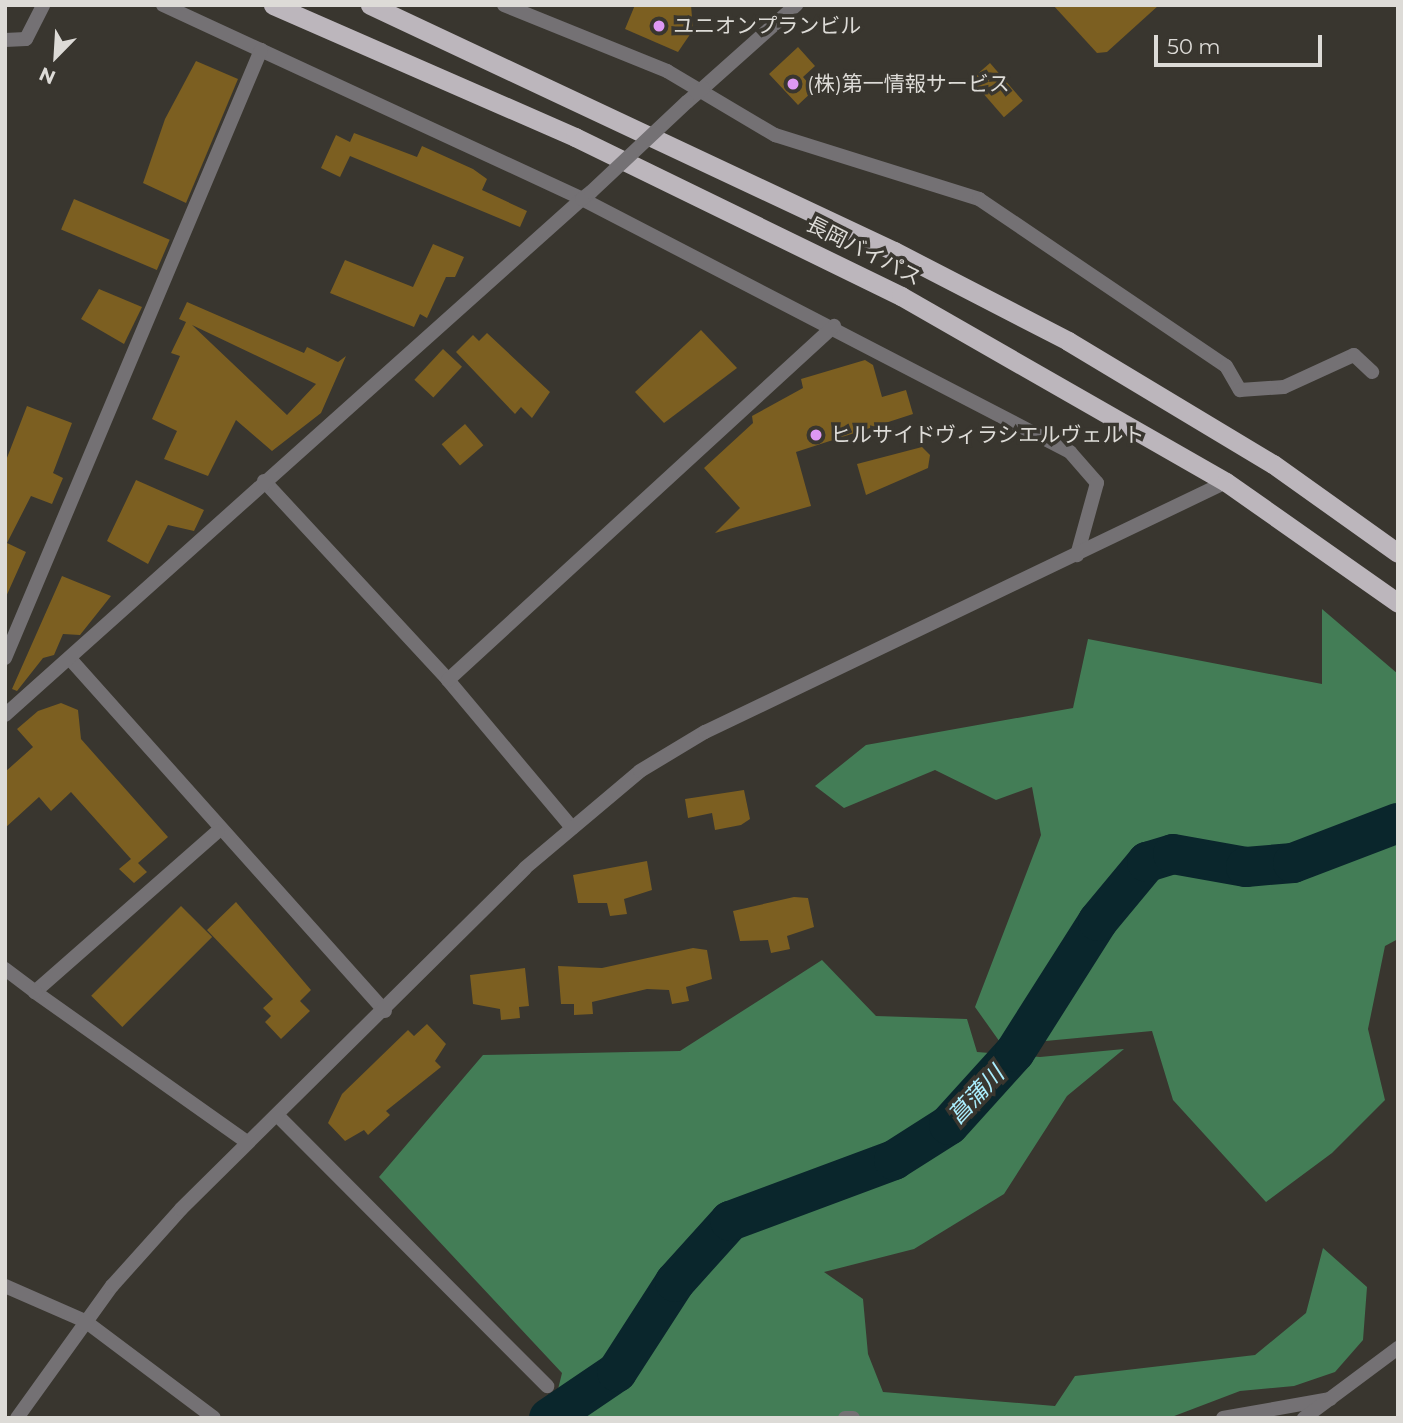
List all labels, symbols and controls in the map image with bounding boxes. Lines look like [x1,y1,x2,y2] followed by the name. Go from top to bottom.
[673,13,862,39] place label: ユニオンプランビル
[651,18,667,34] marker: ユニオンプランビル
[21,21,91,91] north arrow
[1158,21,1326,65] scale bar
[1167,34,1221,59] text: 50 m
[36,62,59,89] text: N
[807,71,1010,97] place label: (株)第一情報サービス
[785,76,801,92] marker: (株)第一情報サービス
[802,211,926,291] street label: 長岡バイパス
[830,422,1145,448] place label: ヒルサイドヴィラシエルヴェルト
[808,427,824,443] marker: ヒルサイドヴィラシエルヴェルト
[942,1060,1010,1130] water label: 菖蒲川

